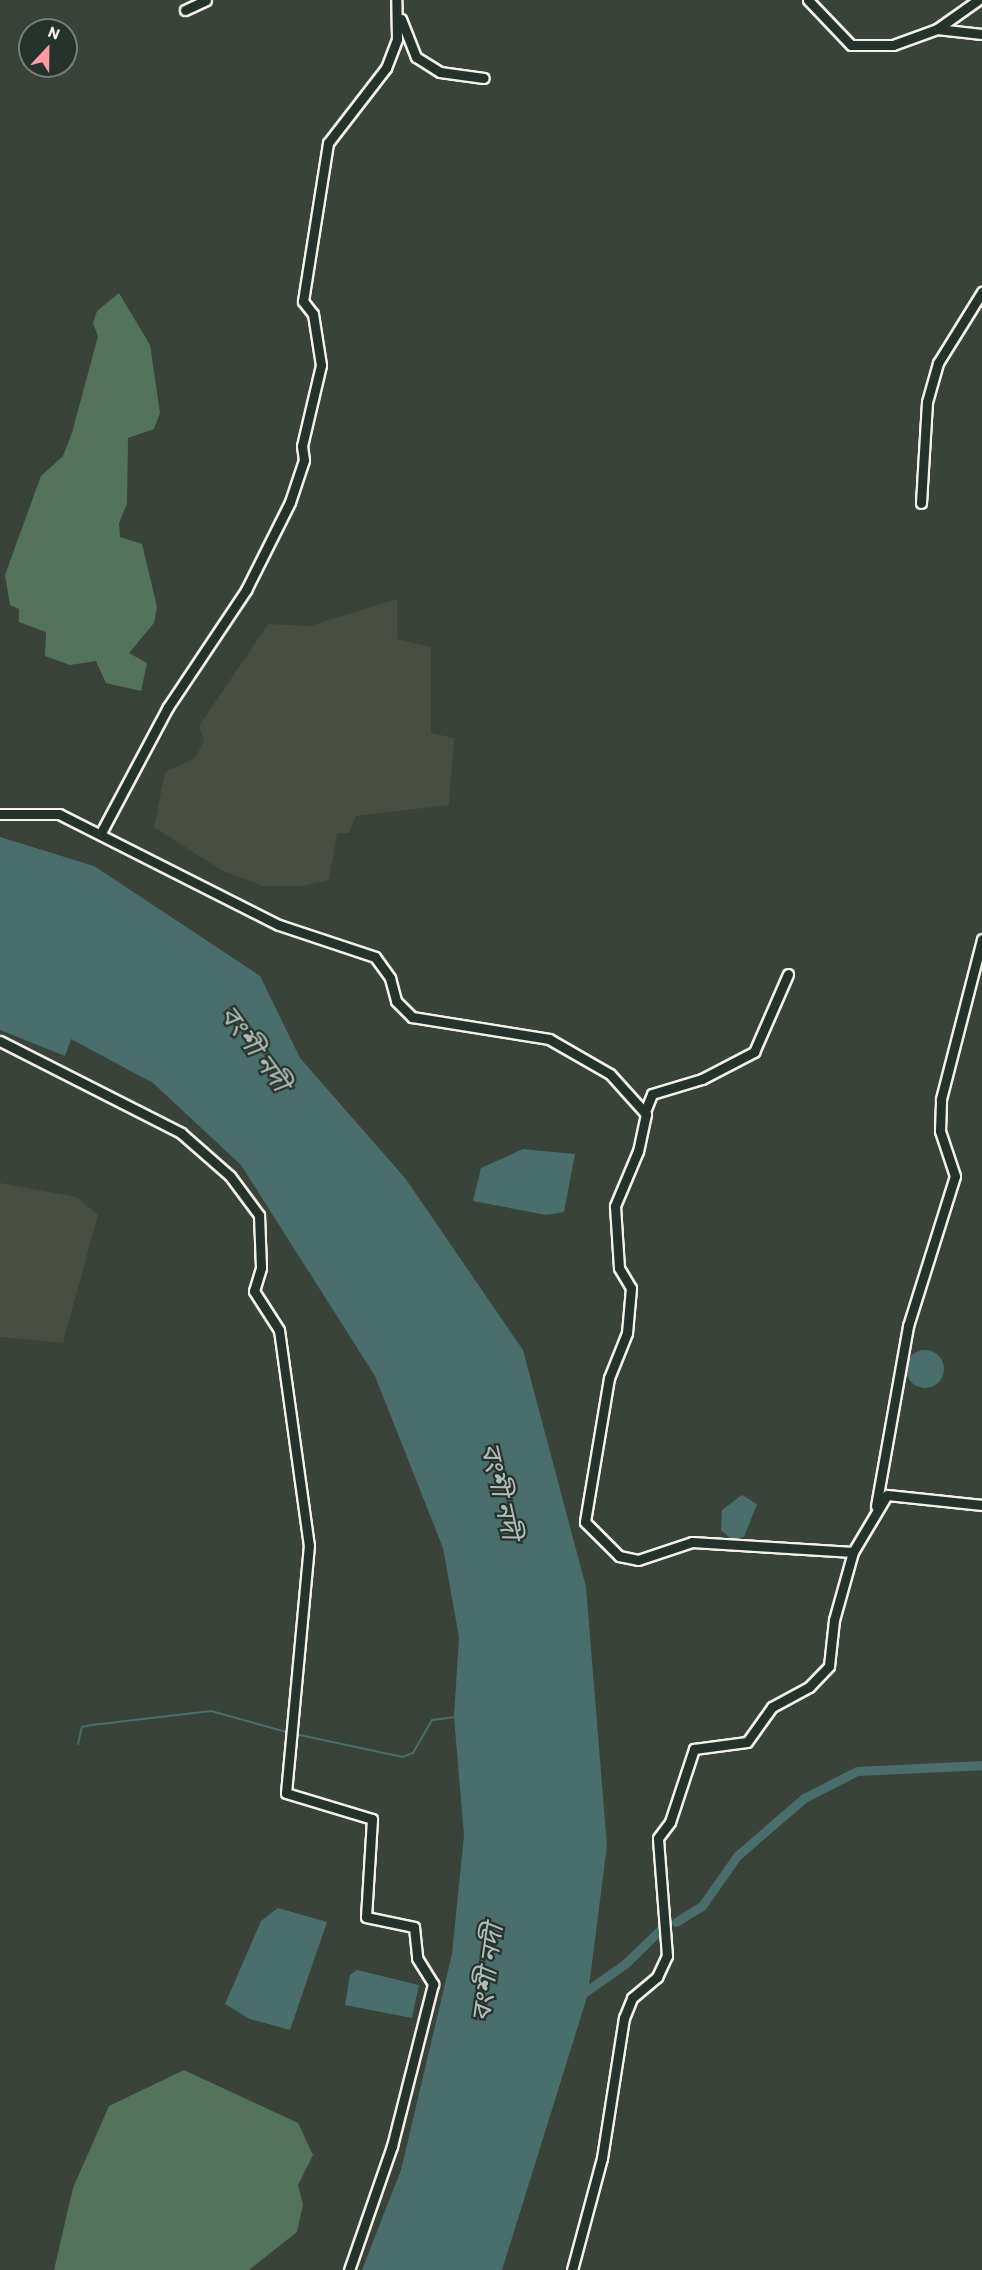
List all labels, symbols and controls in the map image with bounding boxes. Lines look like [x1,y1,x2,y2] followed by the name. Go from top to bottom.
[18,18,78,78] north arrow
[46,22,63,44] text: N
[213,999,297,1097] water label: বংশী নদী
[474,1440,528,1542] water label: বংশী নদী
[464,1922,510,2024] water label: বংশী নদী

